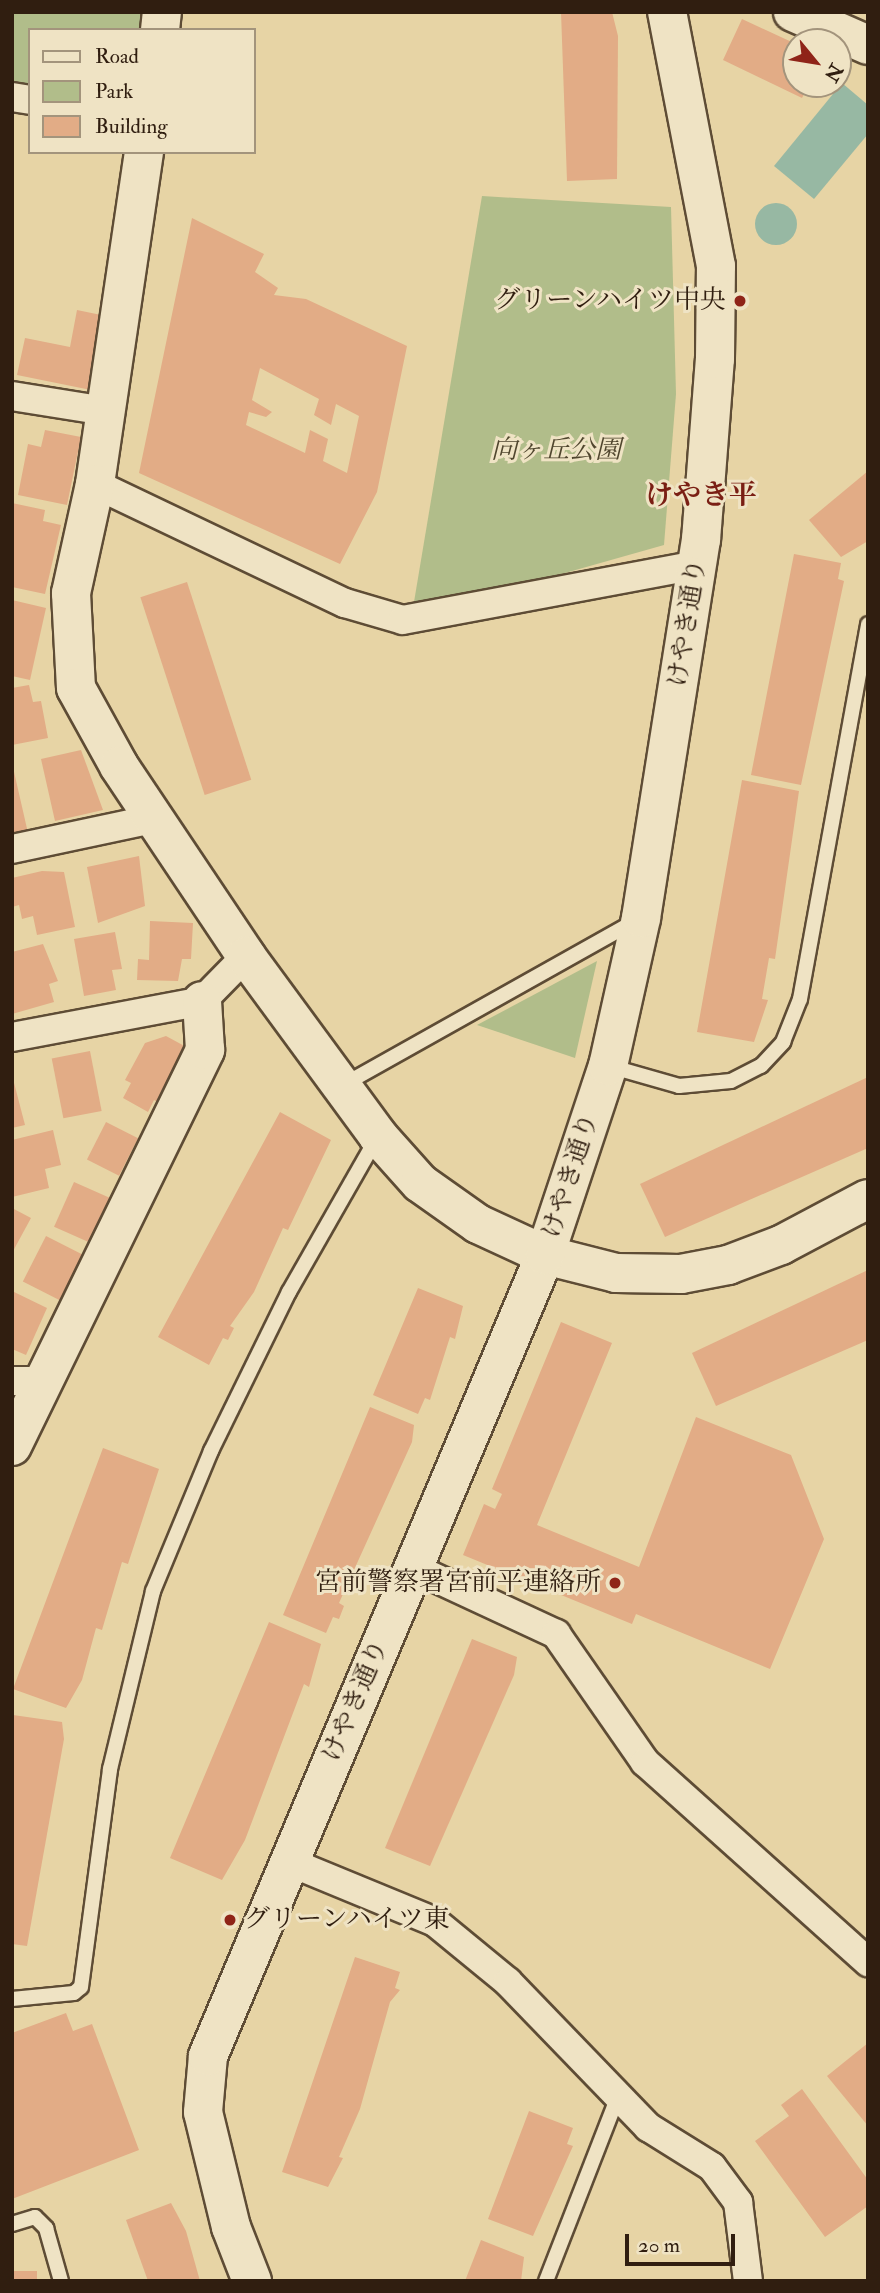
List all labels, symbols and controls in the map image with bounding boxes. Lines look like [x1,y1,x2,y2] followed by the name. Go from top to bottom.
[28,28,256,154] legend
[782,28,852,98] north arrow
[95,43,139,70] text: Road
[819,59,848,86] text: N
[95,78,133,105] text: Park
[95,113,168,140] text: Building
[492,285,726,317] place label: グリーンハイツ中央
[732,293,748,309] marker: グリーンハイツ中央
[491,435,621,467] park label: 向ヶ丘公園
[645,479,757,513] district label: けやき平
[662,556,714,690] street label: けやき通り
[536,1109,606,1243] street label: けやき通り
[315,1567,601,1599] place label: 宮前警察署宮前平連絡所
[607,1575,623,1591] marker: 宮前警察署宮前平連絡所
[316,1635,396,1767] street label: けやき通り
[244,1904,452,1936] place label: グリーンハイツ東
[222,1912,238,1928] marker: グリーンハイツ東
[628,2220,738,2264] scale bar
[638,2232,680,2259] text: 20 m

